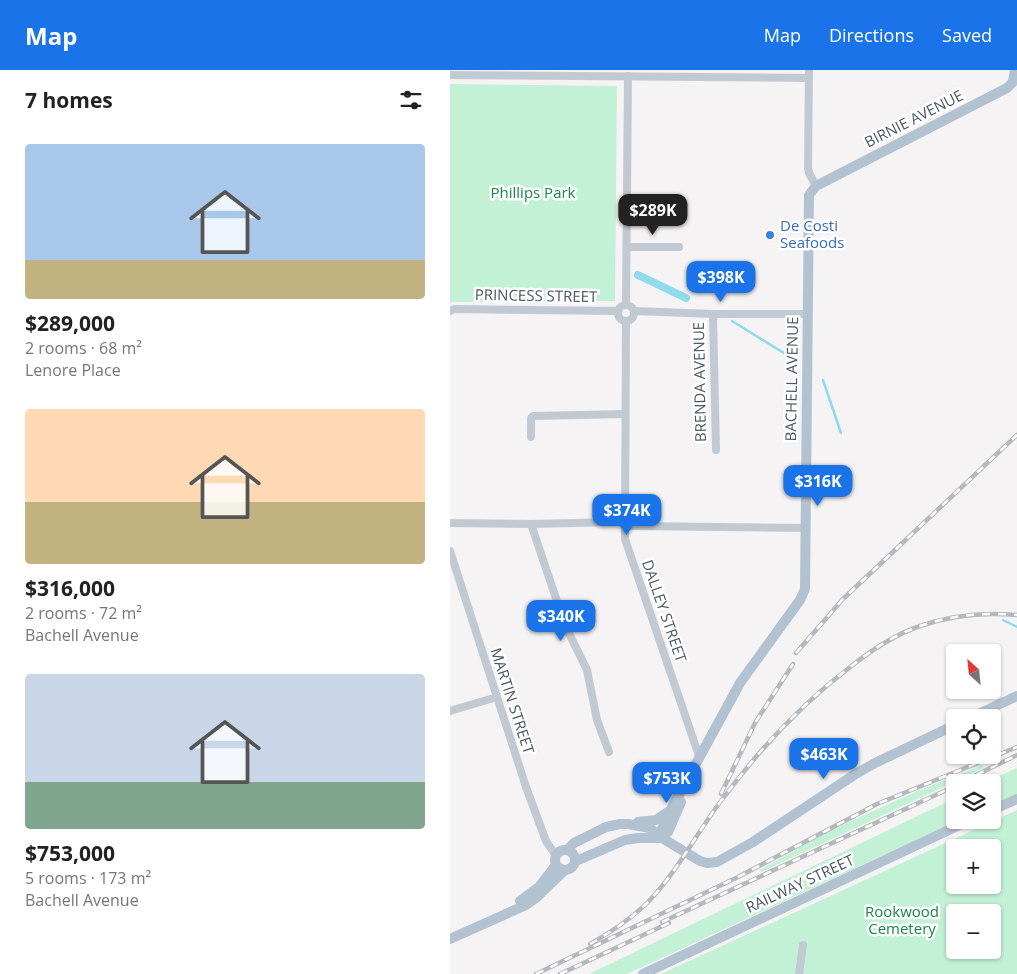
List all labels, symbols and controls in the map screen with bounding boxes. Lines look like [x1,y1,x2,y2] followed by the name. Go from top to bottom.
[25,19,77,52] text: Map
[764,23,801,47] text: Map
[829,23,914,47] text: Directions
[942,23,992,47] text: Saved
[861,85,966,152] street label: BIRNIE AVENUE
[25,86,113,114] text: 7 homes
[397,86,425,114] icon: filters
[180,177,270,267] icon: home
[491,182,576,202] park label: Phillips Park
[618,194,688,236] pin: $289K
[629,199,677,221] text: $289K
[780,215,844,252] place label: De Costi Seafoods
[764,229,776,241] marker: De Costi Seafoods
[686,260,756,303] pin: $398K
[697,266,745,288] text: $398K
[475,284,598,306] street label: PRINCESS STREET
[25,309,115,337] text: $289,000
[780,316,802,442] street label: BACHELL AVENUE
[688,322,710,442] street label: BRENDA AVENUE
[25,337,142,359] text: 2 rooms · 68 m²
[25,359,121,381] text: Lenore Place
[180,442,270,532] icon: home
[783,464,853,507] pin: $316K
[794,470,842,492] text: $316K
[592,494,662,536] pin: $374K
[603,499,651,521] text: $374K
[638,557,692,665] street label: DALLEY STREET
[25,574,115,602] text: $316,000
[526,600,596,642] pin: $340K
[25,602,142,624] text: 2 rooms · 72 m²
[537,605,585,627] text: $340K
[25,624,139,646] text: Bachell Avenue
[946,644,1001,699] north arrow
[946,644,1001,959] map controls
[486,645,540,757] street label: MARTIN STREET
[180,707,270,797] icon: home
[946,709,1001,764] button: locate
[789,738,859,780] pin: $463K
[800,743,848,765] text: $463K
[632,762,702,804] pin: $753K
[643,767,691,789] text: $753K
[946,774,1001,829] button: layers
[25,839,115,867] text: $753,000
[946,839,1001,894] button: +
[742,849,858,917] street label: RAILWAY STREET
[25,867,151,889] text: 5 rooms · 173 m²
[25,889,139,911] text: Bachell Avenue
[865,901,939,938] park label: Rookwood Cemetery
[946,904,1001,959] button: −

